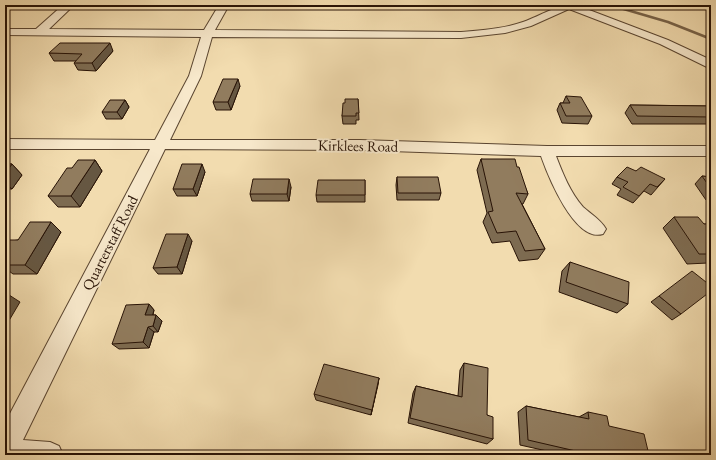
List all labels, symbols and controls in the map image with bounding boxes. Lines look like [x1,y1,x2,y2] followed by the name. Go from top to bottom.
[318,135,399,156] street label: Kirklees Road
[77,192,142,294] street label: Quarterstaff Road

